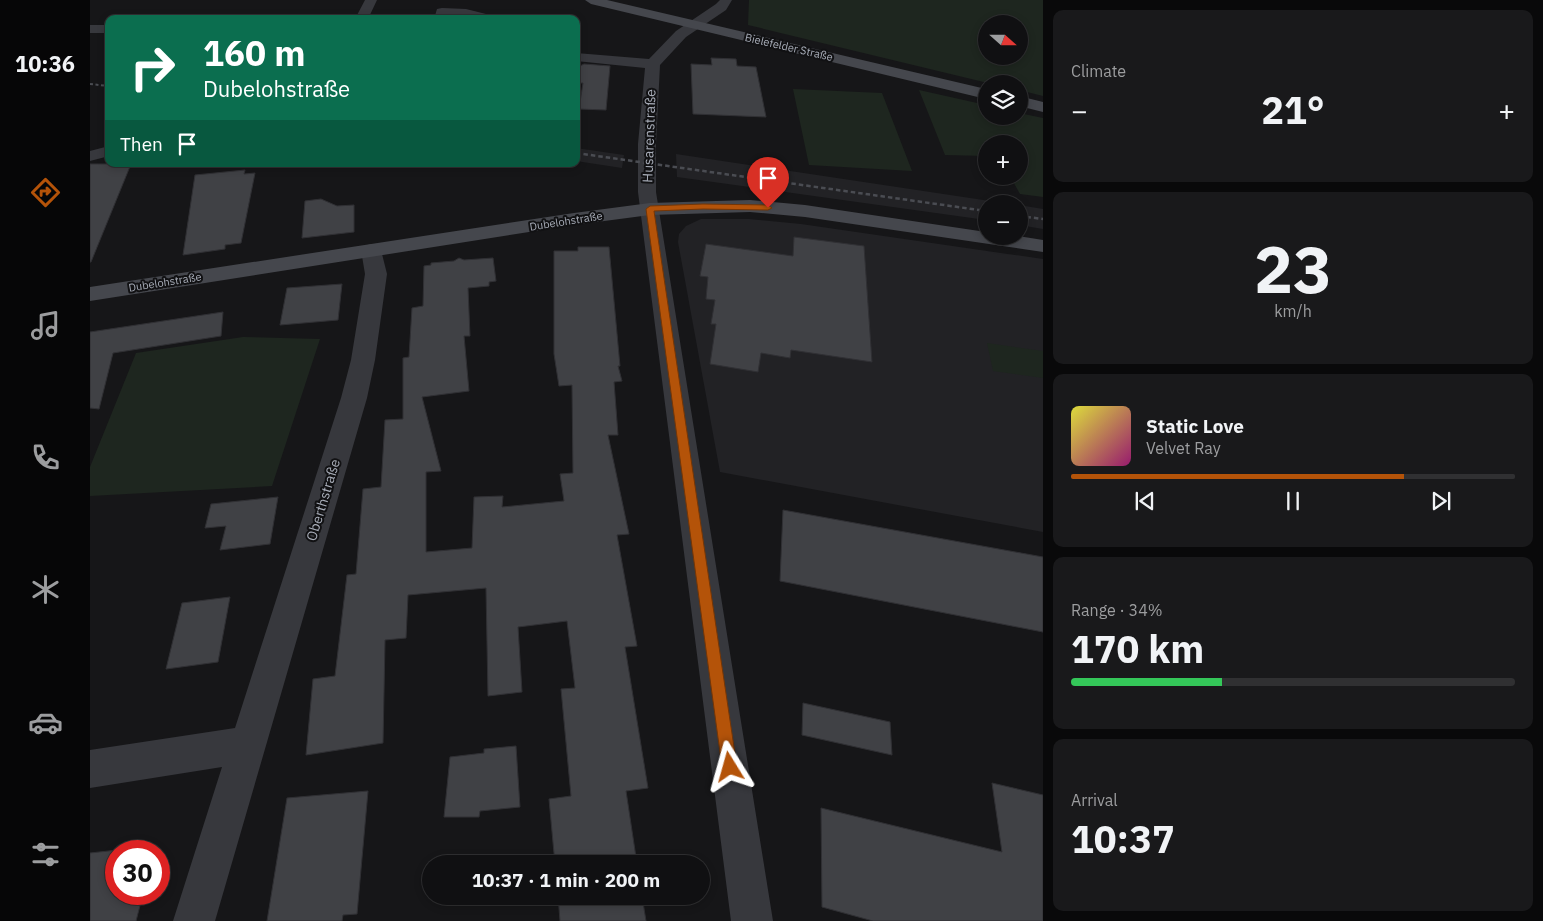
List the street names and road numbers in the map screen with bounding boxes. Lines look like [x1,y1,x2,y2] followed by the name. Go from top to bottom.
[744,30,834,64] street label: Bielefelder Straße
[638,89,660,183] street label: Husarenstraße
[529,208,603,234] street label: Dubelohstraße
[128,269,202,295] street label: Dubelohstraße
[302,457,344,543] street label: Oberthstraße

